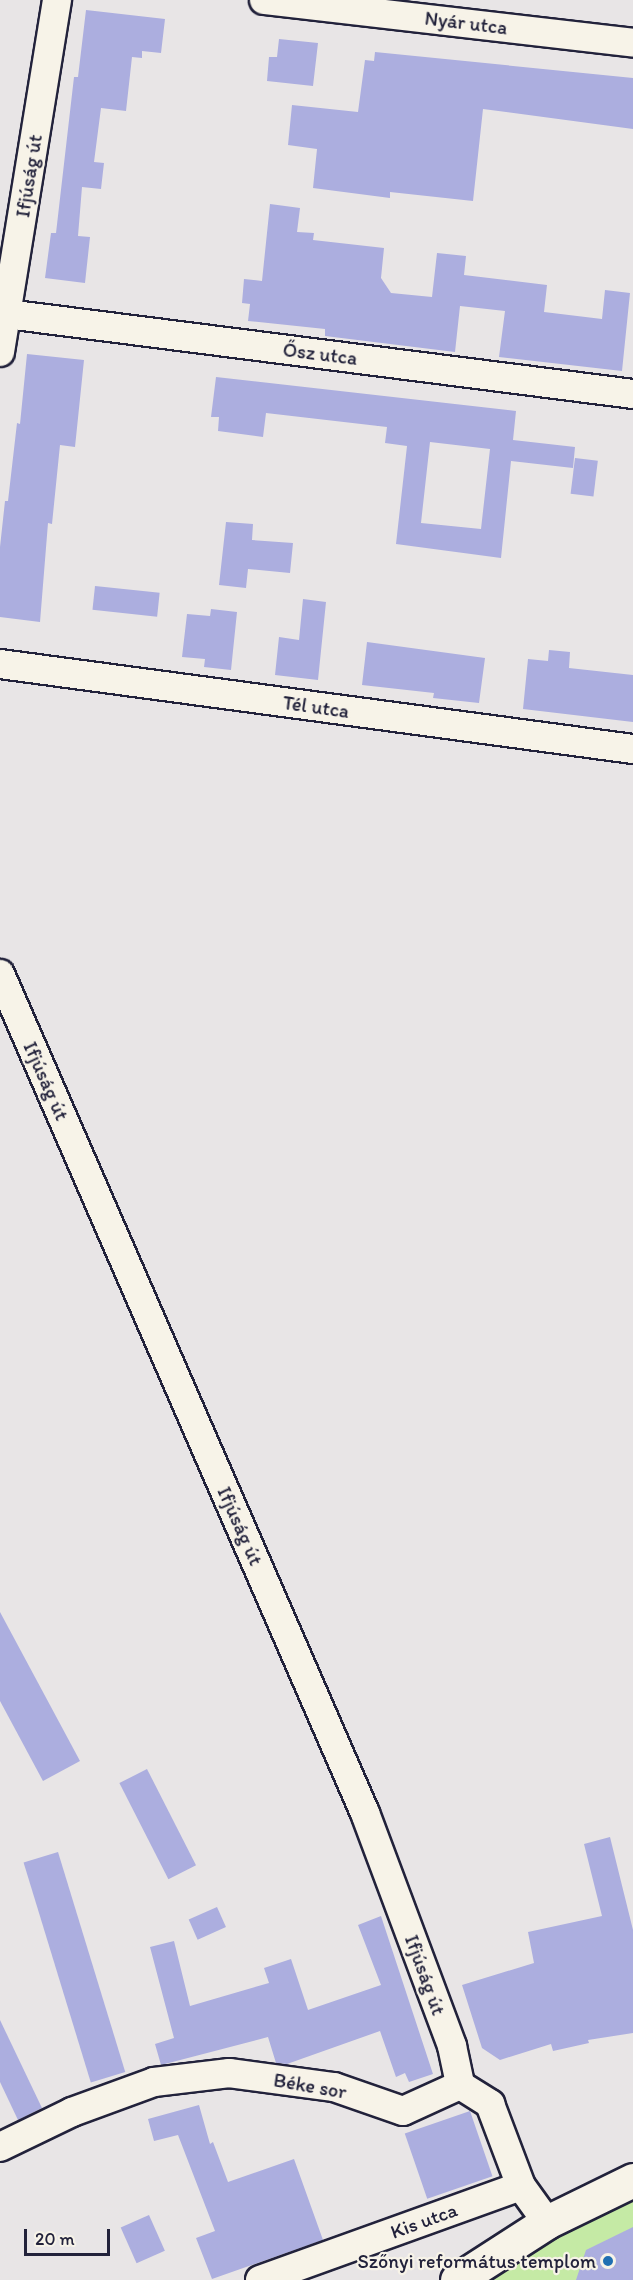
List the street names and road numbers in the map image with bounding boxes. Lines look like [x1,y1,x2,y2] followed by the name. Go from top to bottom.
[423,6,509,40] street label: Nyár utca
[11,133,47,219] street label: Ifjúság út
[282,338,358,370] street label: Ősz utca
[281,690,351,724] street label: Tél utca
[18,1038,74,1124] street label: Ifjúság út
[212,1483,268,1569] street label: Ifjúság út
[399,1932,451,2018] street label: Ifjúság út
[272,2068,348,2104] street label: Béke sor
[388,2198,460,2244] street label: Kis utca

